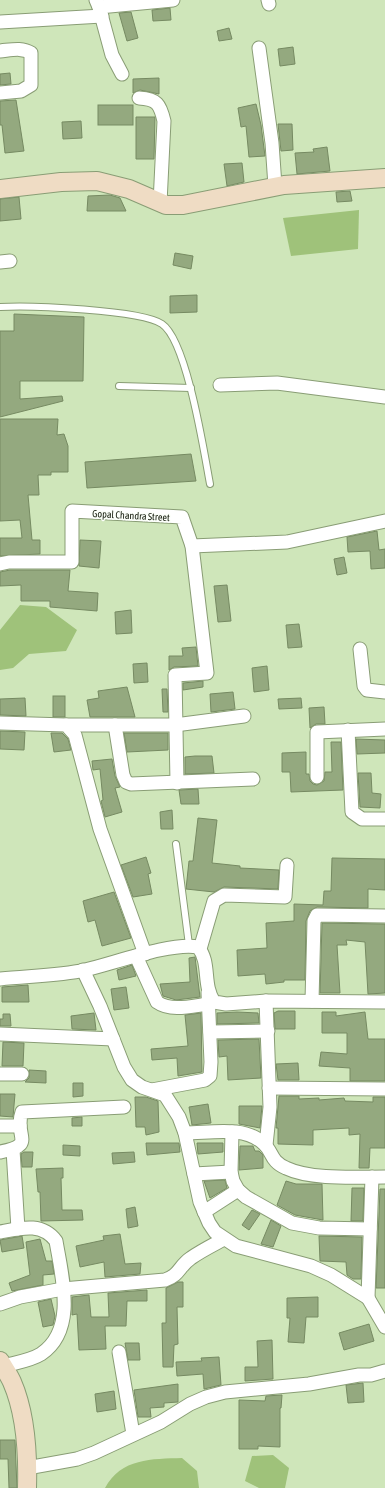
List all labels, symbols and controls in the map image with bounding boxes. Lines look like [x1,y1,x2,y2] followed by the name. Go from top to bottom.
[92,508,170,523] street label: Gopal Chandra Street

